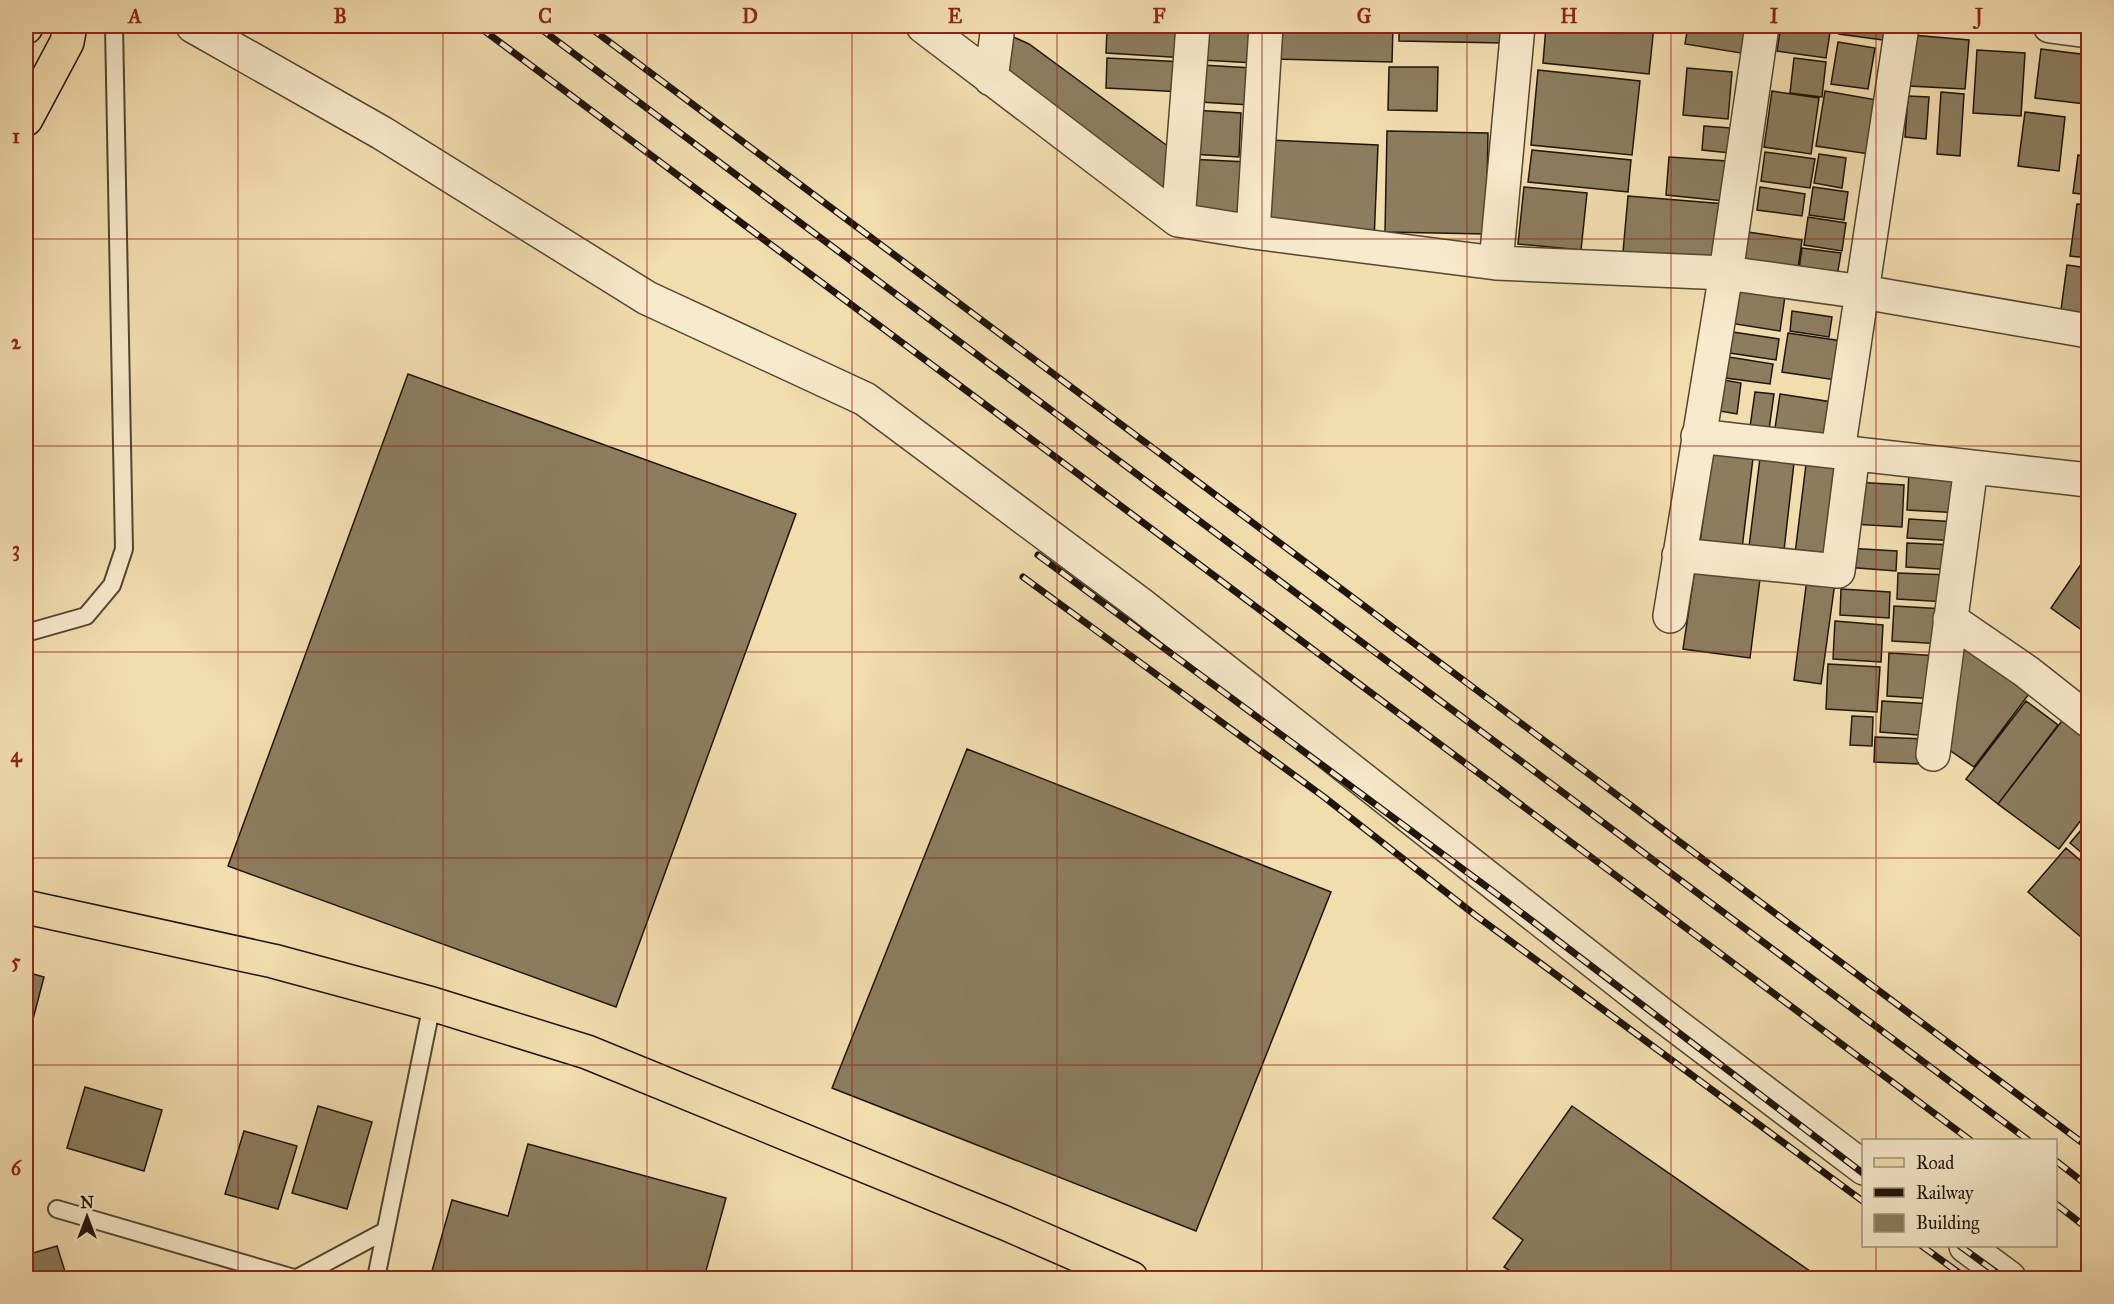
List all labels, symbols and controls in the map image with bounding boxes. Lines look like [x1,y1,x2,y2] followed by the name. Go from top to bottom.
[126,4,142,28] text: A
[333,4,347,28] text: B
[538,4,552,28] text: C
[742,4,758,28] text: D
[948,4,963,28] text: E
[1152,4,1166,28] text: F
[1357,4,1372,28] text: G
[1560,4,1578,28] text: H
[1770,4,1779,28] text: I
[1972,4,1984,30] text: J
[12,124,20,148] text: 1
[11,330,22,354] text: 2
[12,537,20,562] text: 3
[10,743,22,768] text: 4
[11,949,21,973] text: 5
[1862,1139,2057,1247] legend
[1916,1152,1954,1174] text: Road
[11,1156,23,1180] text: 6
[1916,1182,1974,1204] text: Railway
[57,1187,117,1247] north arrow
[80,1193,94,1212] text: N
[1916,1212,1980,1235] text: Building

